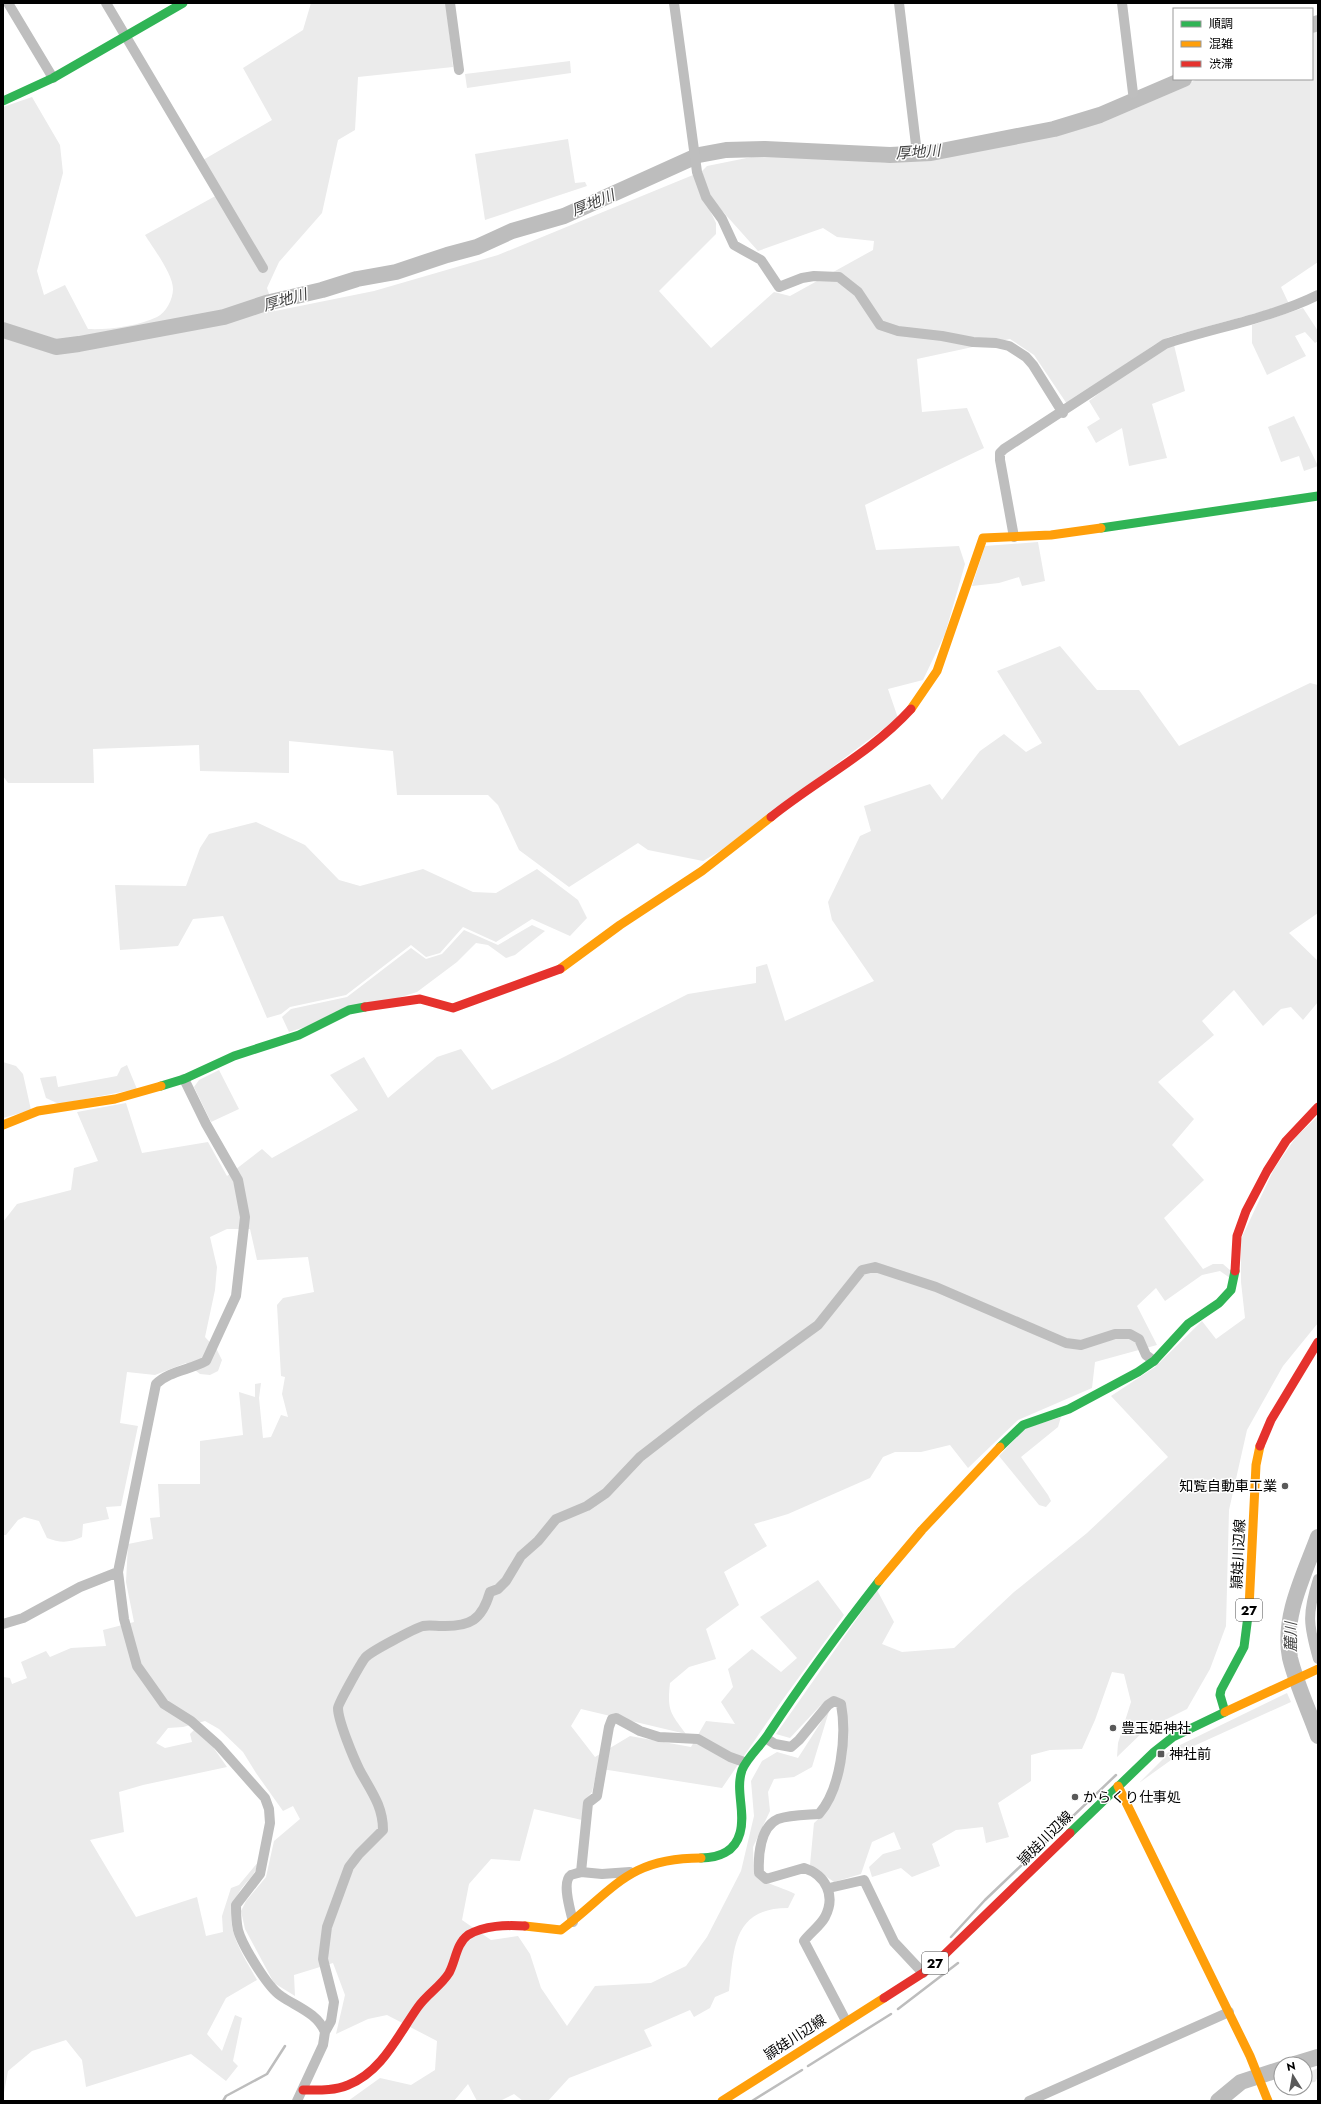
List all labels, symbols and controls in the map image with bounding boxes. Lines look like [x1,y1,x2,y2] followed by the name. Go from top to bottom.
[1173,8,1313,80] legend
[1209,15,1233,33] text: 順調
[1209,35,1233,53] text: 混雑
[1209,55,1233,73] text: 渋滞
[895,139,943,165] water label: 厚地川
[568,184,620,222] water label: 厚地川
[260,283,312,317] water label: 厚地川
[1179,1476,1277,1496] place label: 知覧自動車工業
[1280,1481,1290,1491] marker: 知覧自動車工業
[1226,1519,1250,1589] street label: 頴娃川辺線
[1236,1599,1262,1621] road number: 27
[1280,1620,1302,1652] water label: 麓川
[1121,1718,1191,1738] place label: 豊玉姫神社
[1108,1723,1118,1733] marker: 豊玉姫神社
[1169,1744,1211,1764] place label: 神社前
[1156,1749,1166,1759] marker: 神社前
[1083,1787,1181,1807] place label: からくり仕事処
[1070,1792,1080,1802] marker: からくり仕事処
[1013,1806,1077,1870] street label: 頴娃川辺線
[922,1952,948,1974] road number: 27
[760,2010,830,2064] street label: 頴娃川辺線
[1273,2056,1313,2096] north arrow
[1285,2057,1297,2075] text: N

